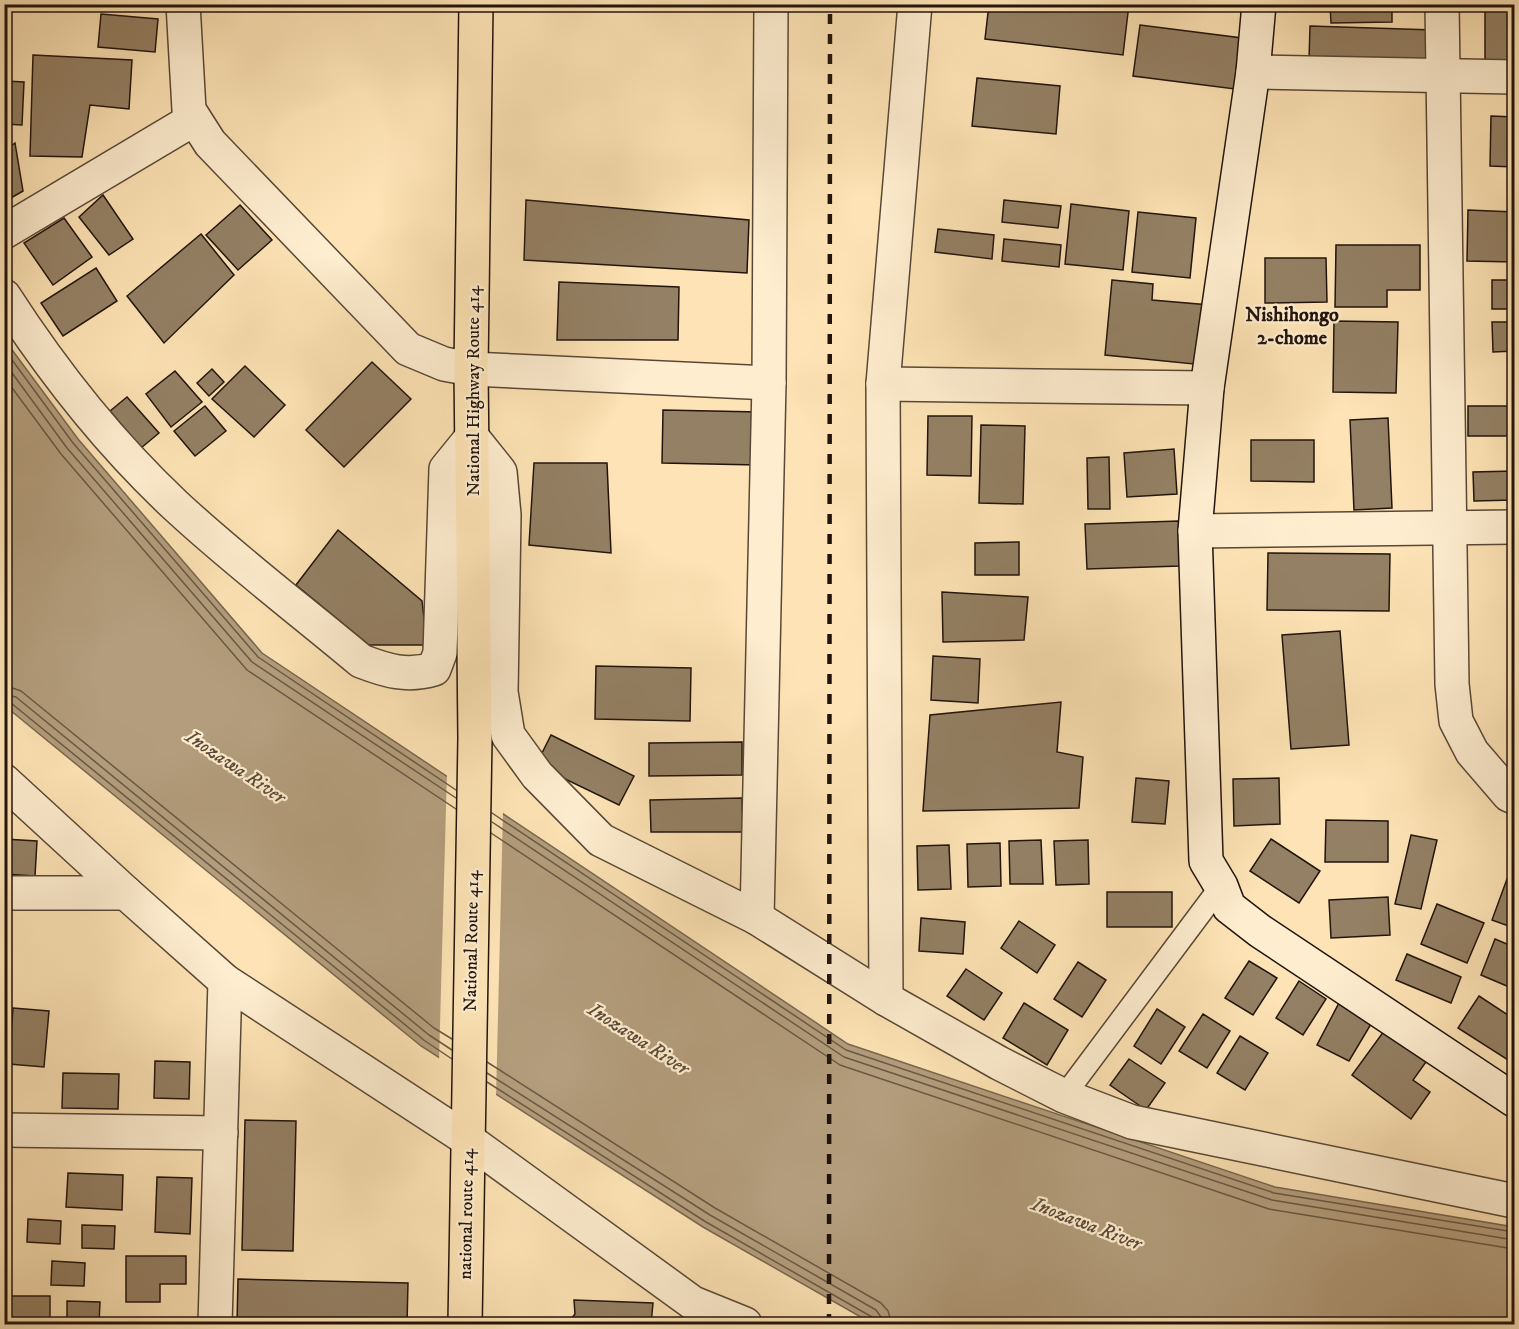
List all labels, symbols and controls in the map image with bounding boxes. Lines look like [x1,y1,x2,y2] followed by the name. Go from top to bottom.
[463,285,485,496] street label: National Highway Route 414
[1245,303,1339,351] district label: Nishihongo 2-chome
[179,723,292,811] water label: Inozawa River
[460,870,484,1012] street label: National Route 414
[581,996,695,1082] water label: Inozawa River
[455,1148,479,1280] street label: national route 414
[1026,1191,1147,1257] water label: Inozawa River

